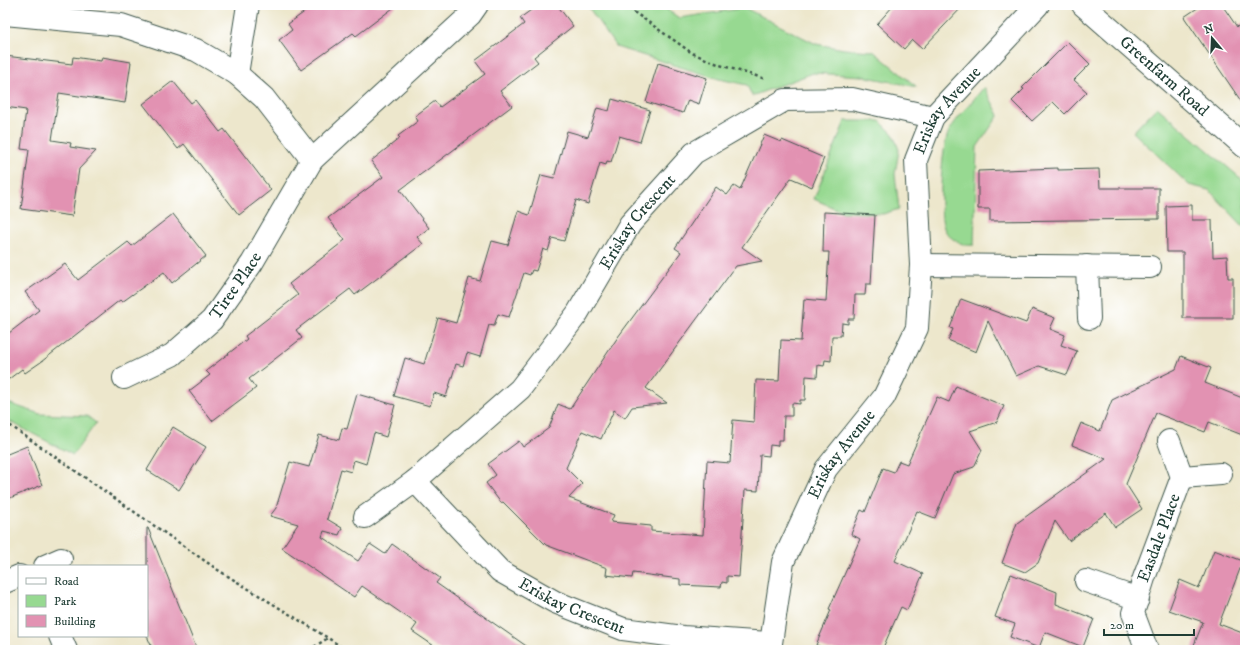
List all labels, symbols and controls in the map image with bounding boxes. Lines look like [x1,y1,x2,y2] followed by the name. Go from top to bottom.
[1192,18,1232,58] north arrow
[1203,21,1216,38] text: N
[1115,31,1214,122] street label: Greenfarm Road
[908,62,986,158] street label: Eriskay Avenue
[595,169,681,274] street label: Eriskay Crescent
[205,248,267,324] street label: Tiree Place
[803,405,880,502] street label: Eriskay Avenue
[1132,491,1186,585] street label: Easdale Place
[18,565,148,637] legend
[515,573,629,640] street label: Eriskay Crescent
[54,574,79,589] text: Road
[54,594,76,609] text: Park
[1104,611,1194,637] scale bar
[54,614,95,629] text: Building
[1110,618,1134,633] text: 20 m

